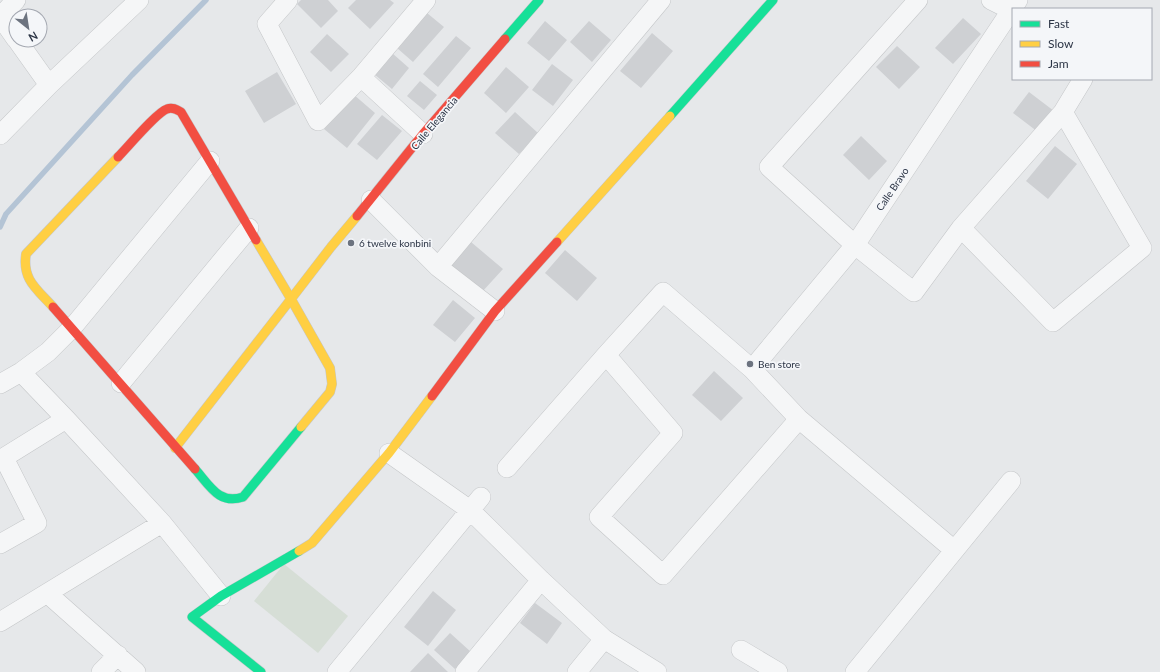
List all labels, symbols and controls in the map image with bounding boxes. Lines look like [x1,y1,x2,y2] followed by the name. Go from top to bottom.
[8,8,48,48] north arrow
[1012,8,1152,80] legend
[1048,16,1070,31] text: Fast
[26,29,40,45] text: N
[1048,36,1074,51] text: Slow
[1048,56,1069,71] text: Jam
[408,94,460,152] street label: Calle Elegancia
[873,165,911,213] street label: Calle Bravo
[359,237,431,249] place label: 6 twelve konbini
[346,238,356,248] marker: 6 twelve konbini
[758,358,800,370] place label: Ben store
[745,359,755,369] marker: Ben store

